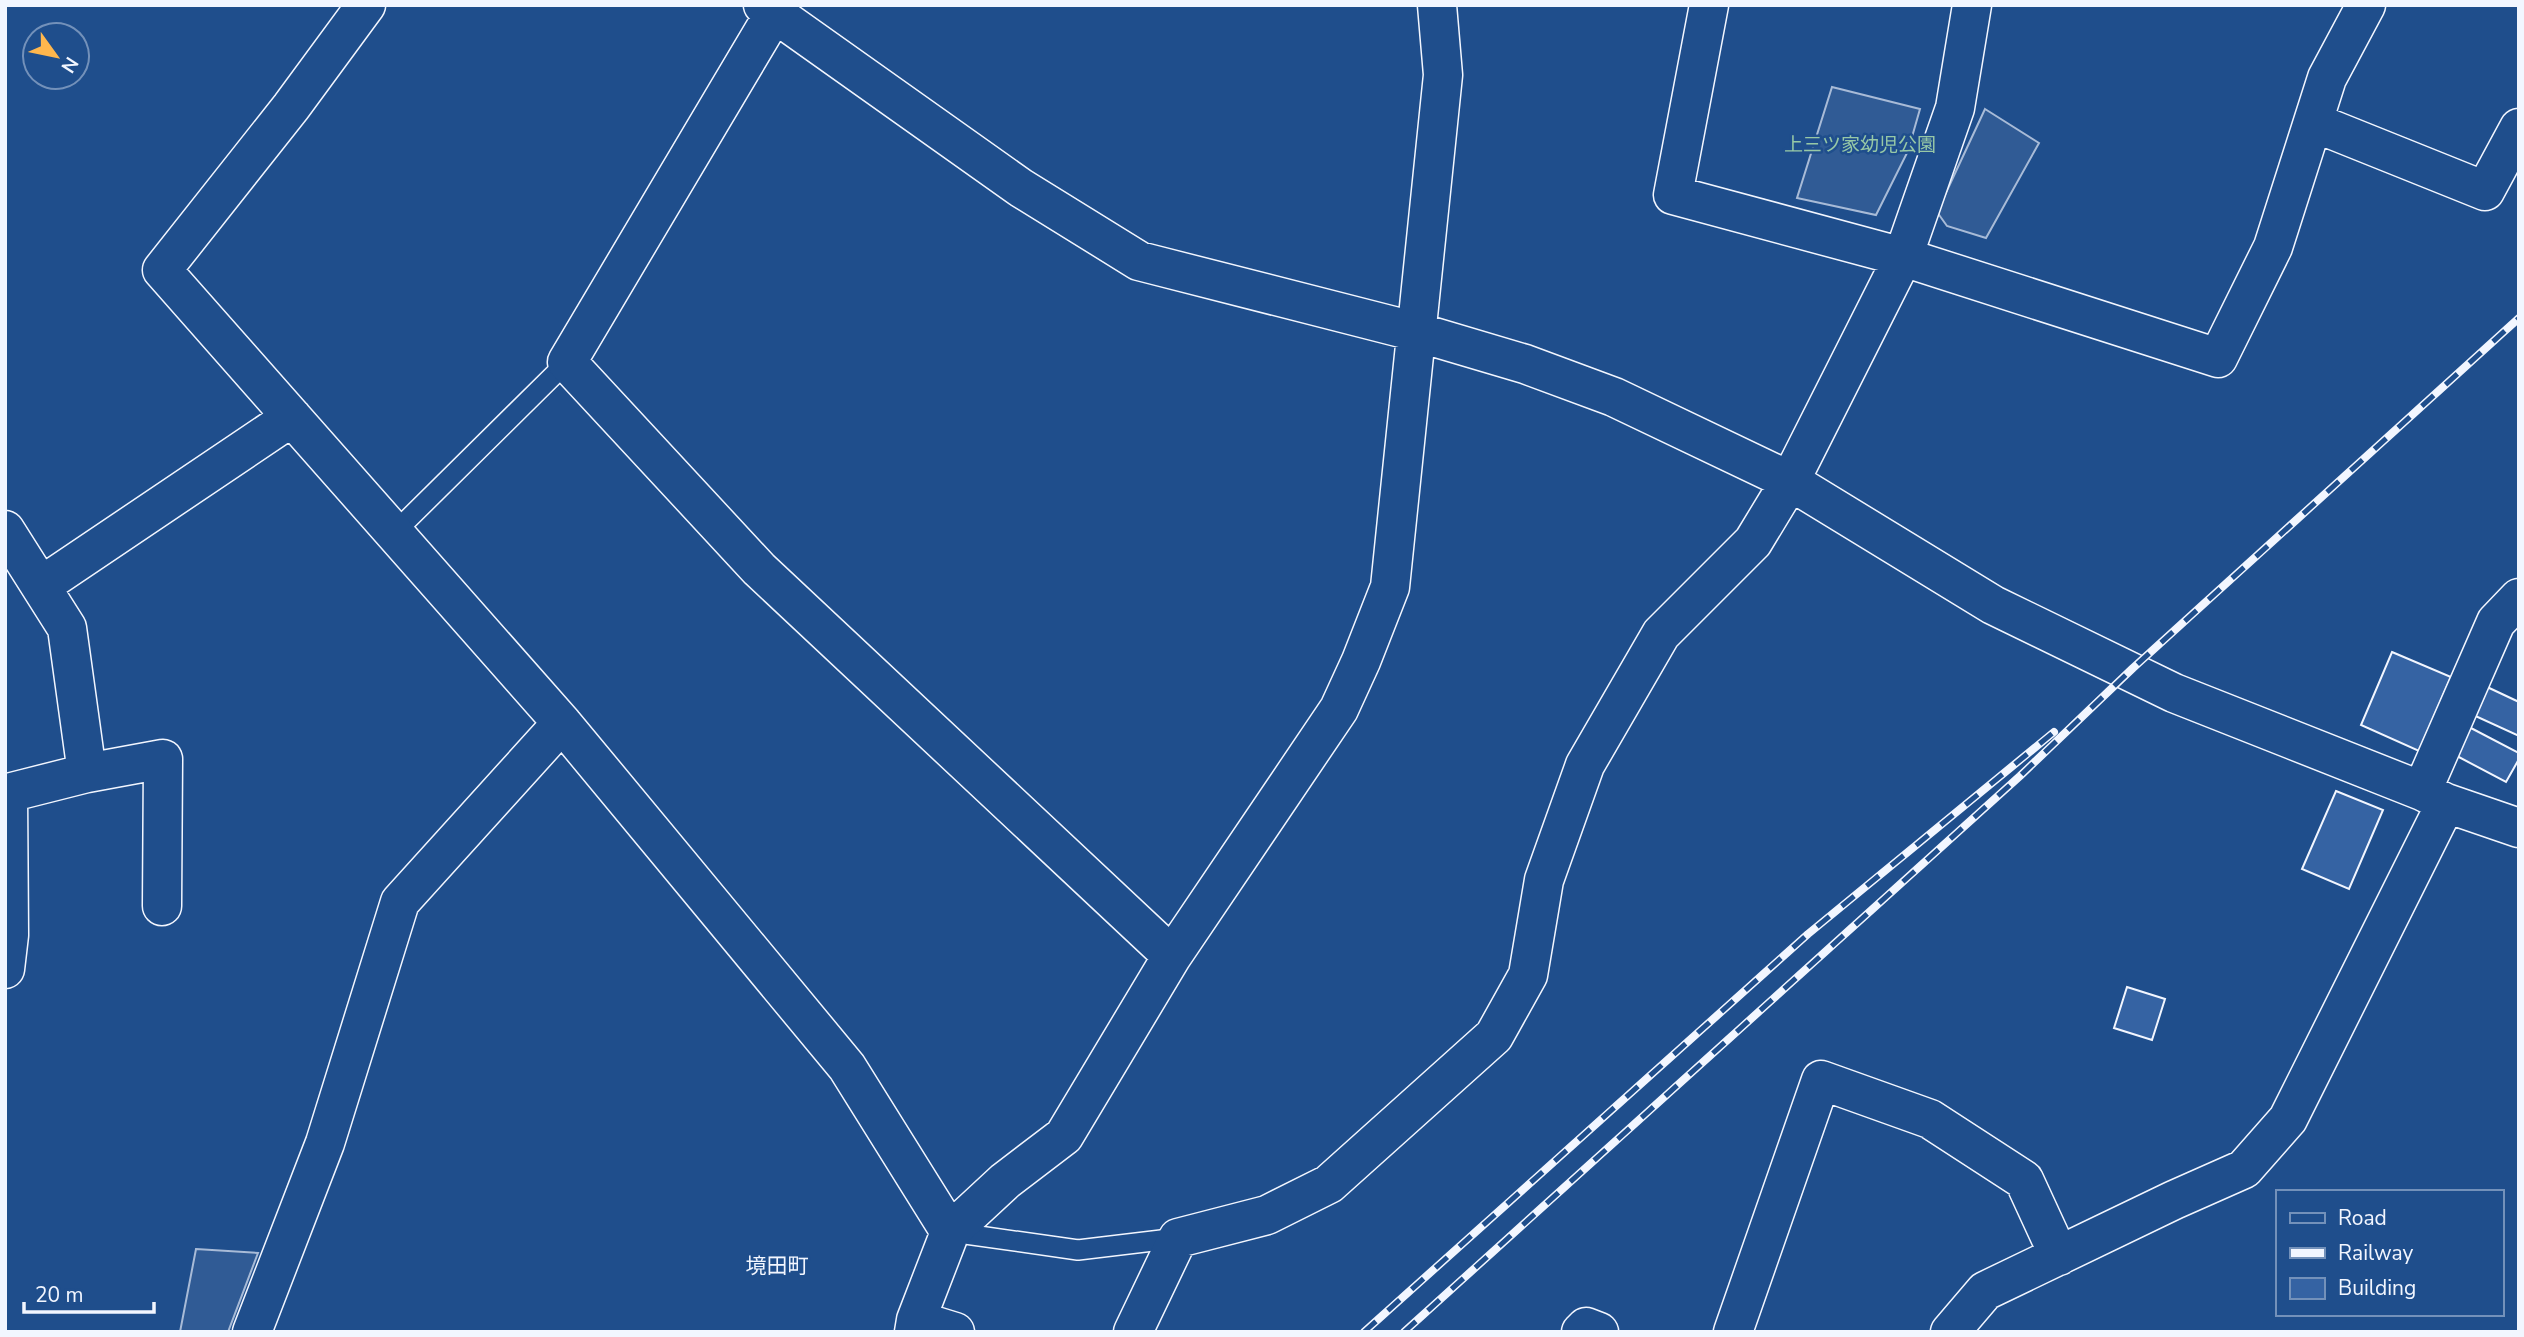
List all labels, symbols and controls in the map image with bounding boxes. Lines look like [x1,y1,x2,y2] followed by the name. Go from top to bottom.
[21,21,91,91] north arrow
[55,52,84,78] text: N
[1784,132,1936,158] park label: 上三ツ家幼児公園
[2276,1190,2503,1316] legend
[2338,1204,2387,1232] text: Road
[2338,1239,2413,1267] text: Railway
[746,1252,809,1280] district label: 境田町
[24,1270,154,1314] scale bar
[2338,1274,2416,1302] text: Building
[35,1281,84,1309] text: 20 m

